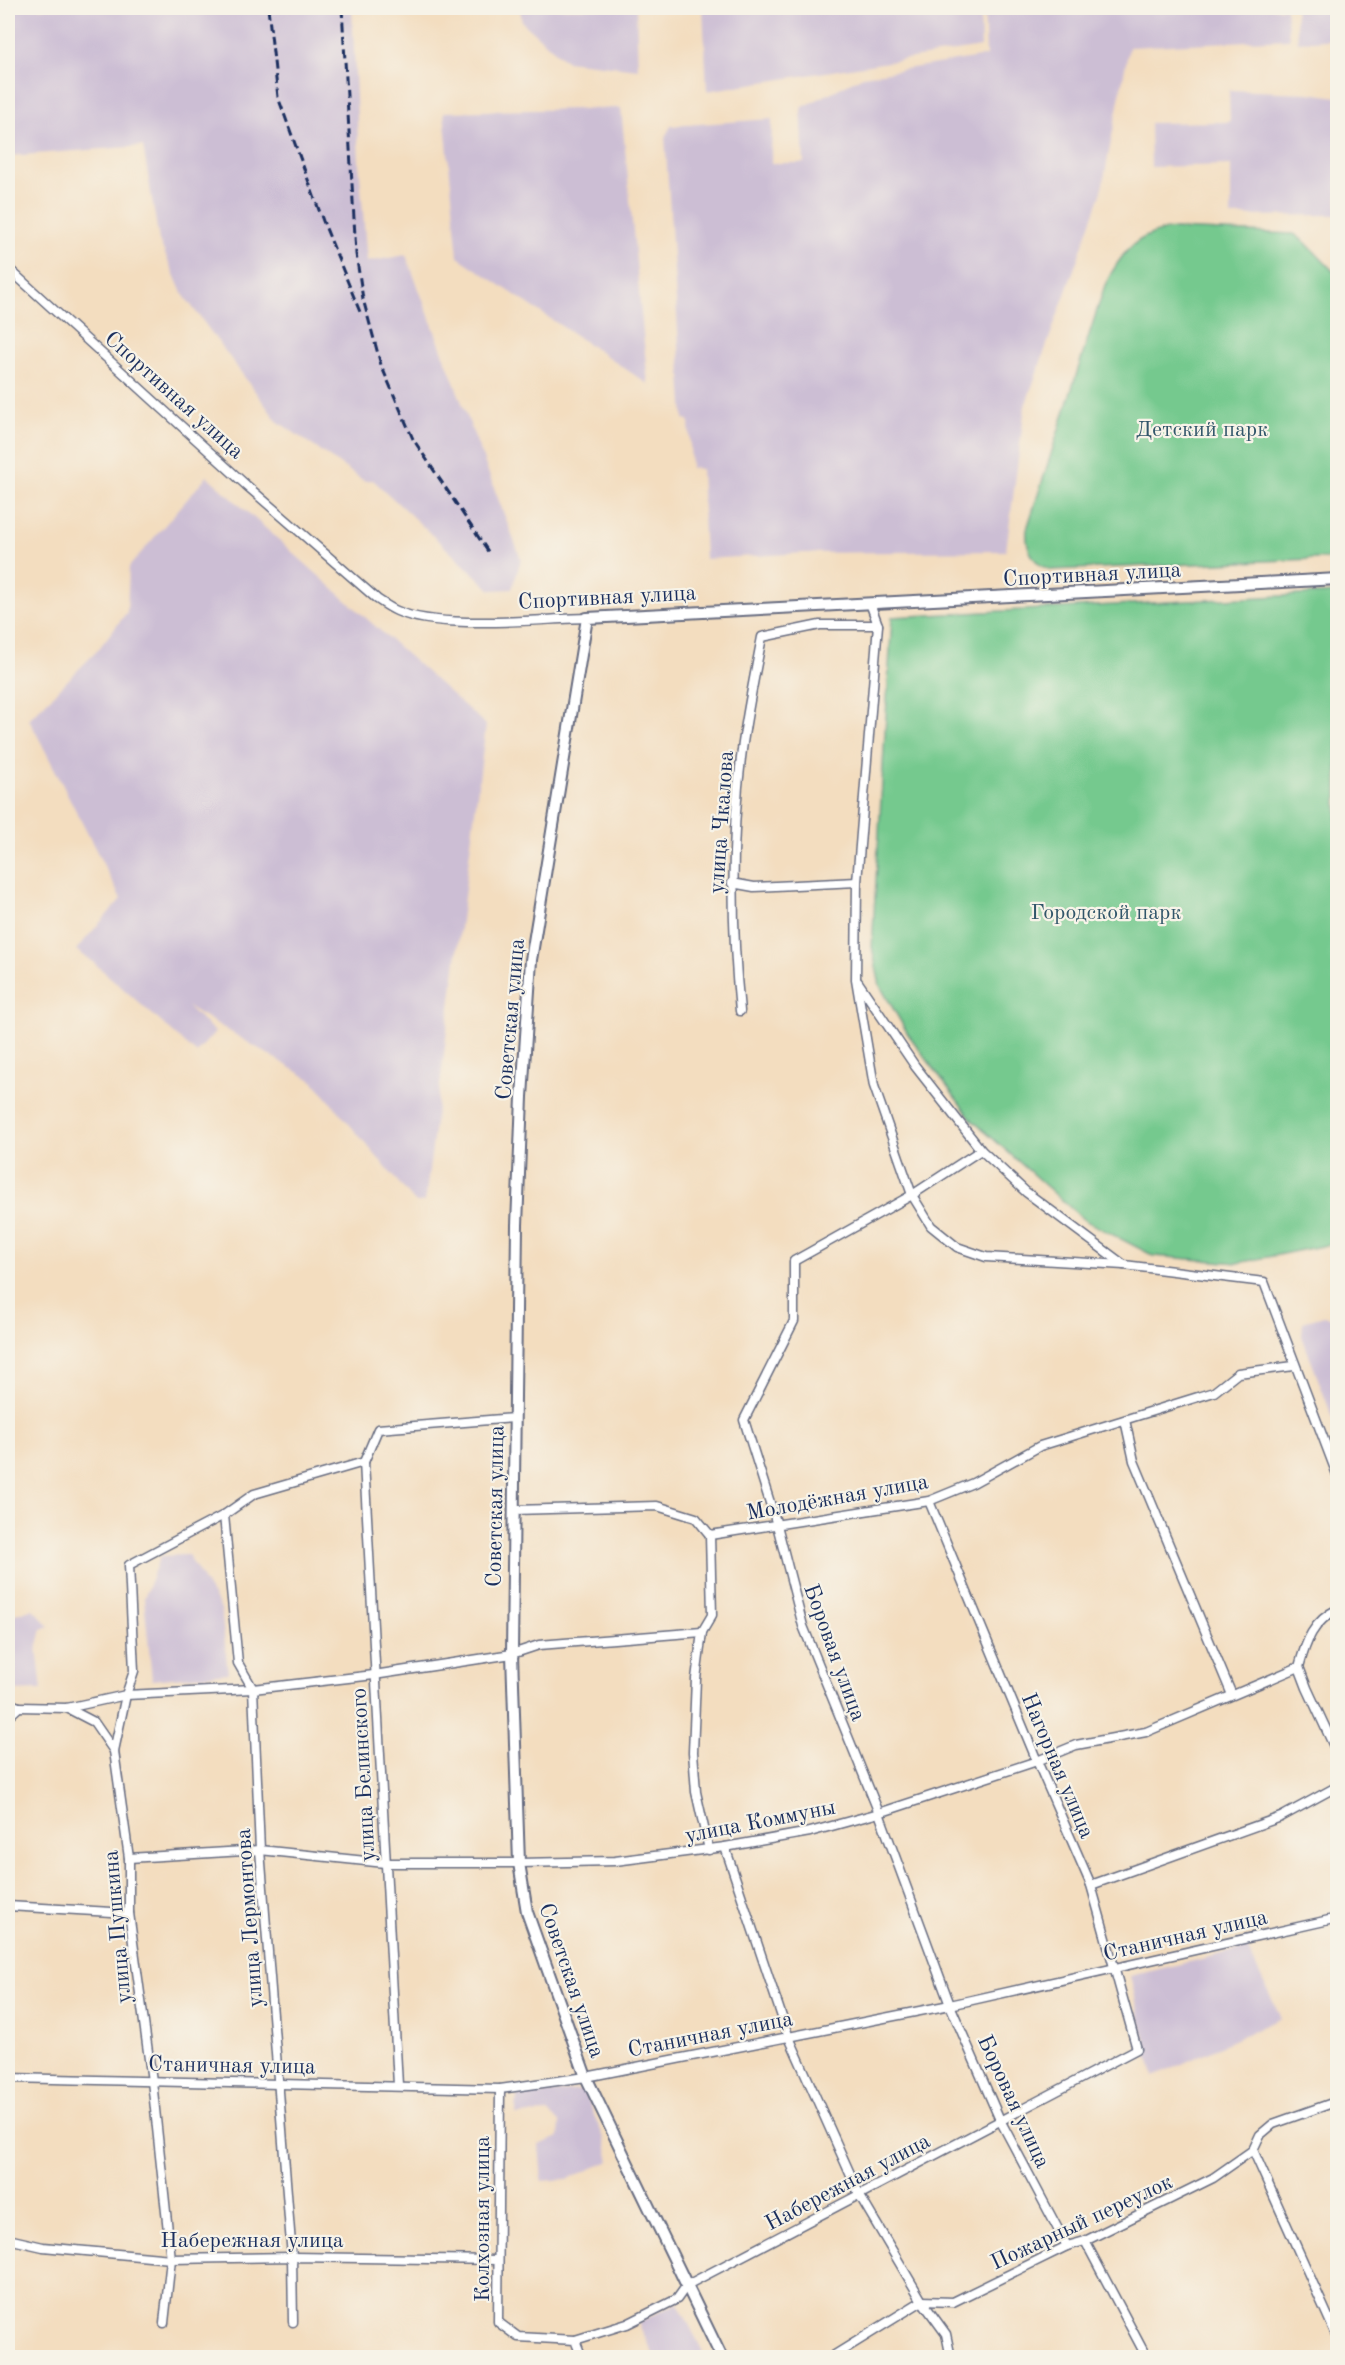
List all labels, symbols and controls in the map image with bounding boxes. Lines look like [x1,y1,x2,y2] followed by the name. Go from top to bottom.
[100,328,248,464] street label: Спортивная улица
[1136,419,1268,441] park label: Детский парк
[1002,559,1182,591] street label: Спортивная улица
[517,582,697,614] street label: Спортивная улица
[706,749,738,895] street label: улица Чкалова
[1030,902,1182,924] park label: Городской парк
[493,937,529,1101] street label: Советская улица
[484,1425,508,1587] street label: Советская улица
[745,1471,930,1525] street label: Молодёжная улица
[799,1581,869,1724] street label: Боровая улица
[348,1687,380,1862] street label: улица Белинского
[1017,1690,1098,1842] street label: Нагорная улица
[683,1797,838,1847] street label: улица Коммуны
[233,1827,267,2008] street label: улица Лермонтова
[100,1849,136,2004] street label: улица Пушкина
[534,1900,608,2061] street label: Советская улица
[1101,1906,1270,1966] street label: Станичная улица
[626,2008,795,2062] street label: Станичная улица
[973,2032,1054,2172] street label: Боровая улица
[148,2054,316,2078] street label: Станичная улица
[762,2130,934,2236] street label: Набережная улица
[472,2136,494,2302] street label: Колхозная улица
[987,2171,1176,2275] street label: Пожарный переулок
[160,2230,344,2252] street label: Набережная улица

